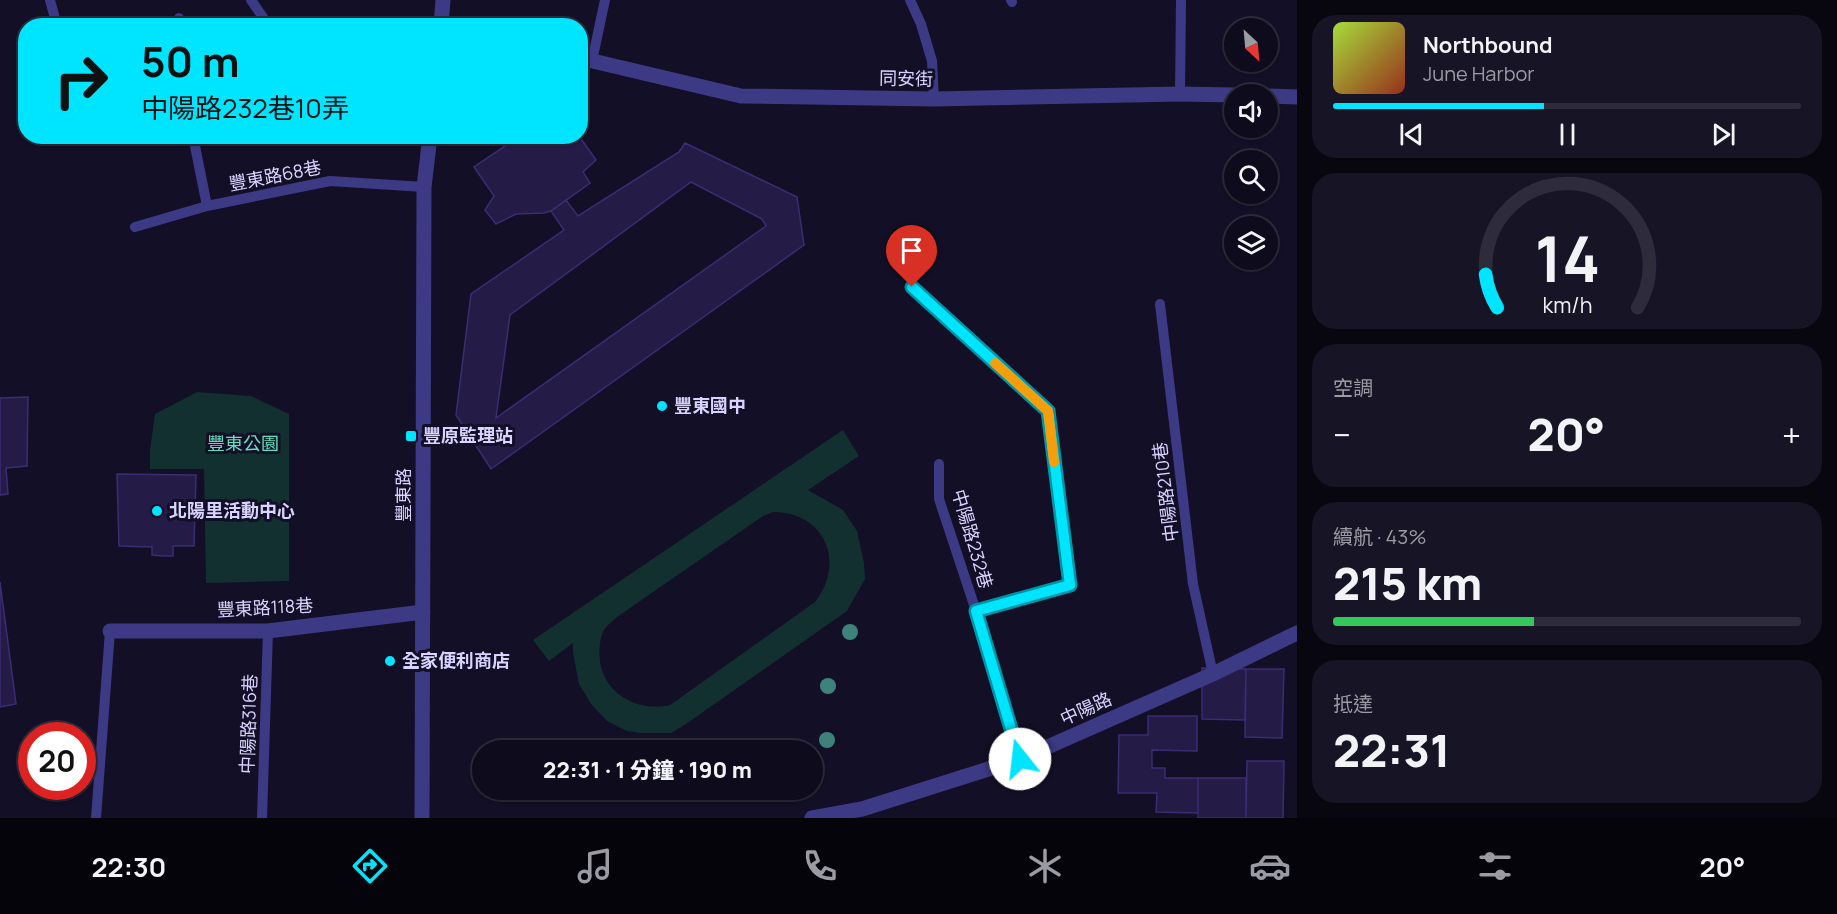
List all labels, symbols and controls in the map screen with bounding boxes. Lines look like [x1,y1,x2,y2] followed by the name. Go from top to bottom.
[1224,18,1278,72] north arrow
[1224,18,1278,270] map controls
[1423,30,1553,60] text: Northbound
[141,32,239,90] text: 50 m
[42,42,120,120] icon: right
[1423,60,1535,87] text: June Harbor
[879,66,933,90] street label: 同安街
[1224,84,1278,138] button: sound
[141,89,349,126] text: 中陽路232巷10弄
[1395,118,1428,151] icon: previous
[1551,118,1584,151] icon: pause
[1707,118,1740,151] icon: next
[1224,150,1278,204] button: search
[227,154,323,196] street label: 豐東路68巷
[1534,215,1600,301] text: 14
[1224,216,1278,270] button: layers
[886,225,937,287] pin
[895,234,928,267] icon: arrive
[1542,290,1592,319] text: km/h
[1333,374,1373,401] text: 空調
[674,393,746,417] place label: 豐東國中
[655,399,669,413] marker: 豐東國中
[1528,403,1605,465] text: 20°
[1333,412,1351,457] text: −
[1782,412,1801,457] text: +
[423,423,513,447] place label: 豐原監理站
[404,429,418,443] marker: 豐原監理站
[207,431,279,455] park label: 豐東公園
[1147,441,1183,543] street label: 中陽路210巷
[391,468,415,522] street label: 豐東路
[947,486,999,591] street label: 中陽路232巷
[169,498,295,522] place label: 北陽里活動中心
[150,504,164,518] marker: 北陽里活動中心
[1333,523,1426,550] text: 續航 · 43%
[1333,552,1482,614] text: 215 km
[216,592,314,622] street label: 豐東路118巷
[402,648,510,672] place label: 全家便利商店
[383,654,397,668] marker: 全家便利商店
[234,673,262,774] street label: 中陽路316巷
[1056,686,1115,730] street label: 中陽路
[1333,690,1373,717] text: 抵達
[1333,719,1450,781] text: 22:31
[18,722,96,800] speed limit sign: 20
[988,727,1052,791] position arrow
[543,755,752,785] text: 22:31 · 1 分鐘 · 190 m
[349,845,391,887] icon: directions
[574,845,616,887] icon: music
[799,845,841,887] icon: phone
[1024,845,1066,887] icon: climate
[1249,845,1291,887] icon: car
[1474,845,1516,887] icon: filters
[92,848,166,885] text: 22:30
[1699,848,1745,885] text: 20°

